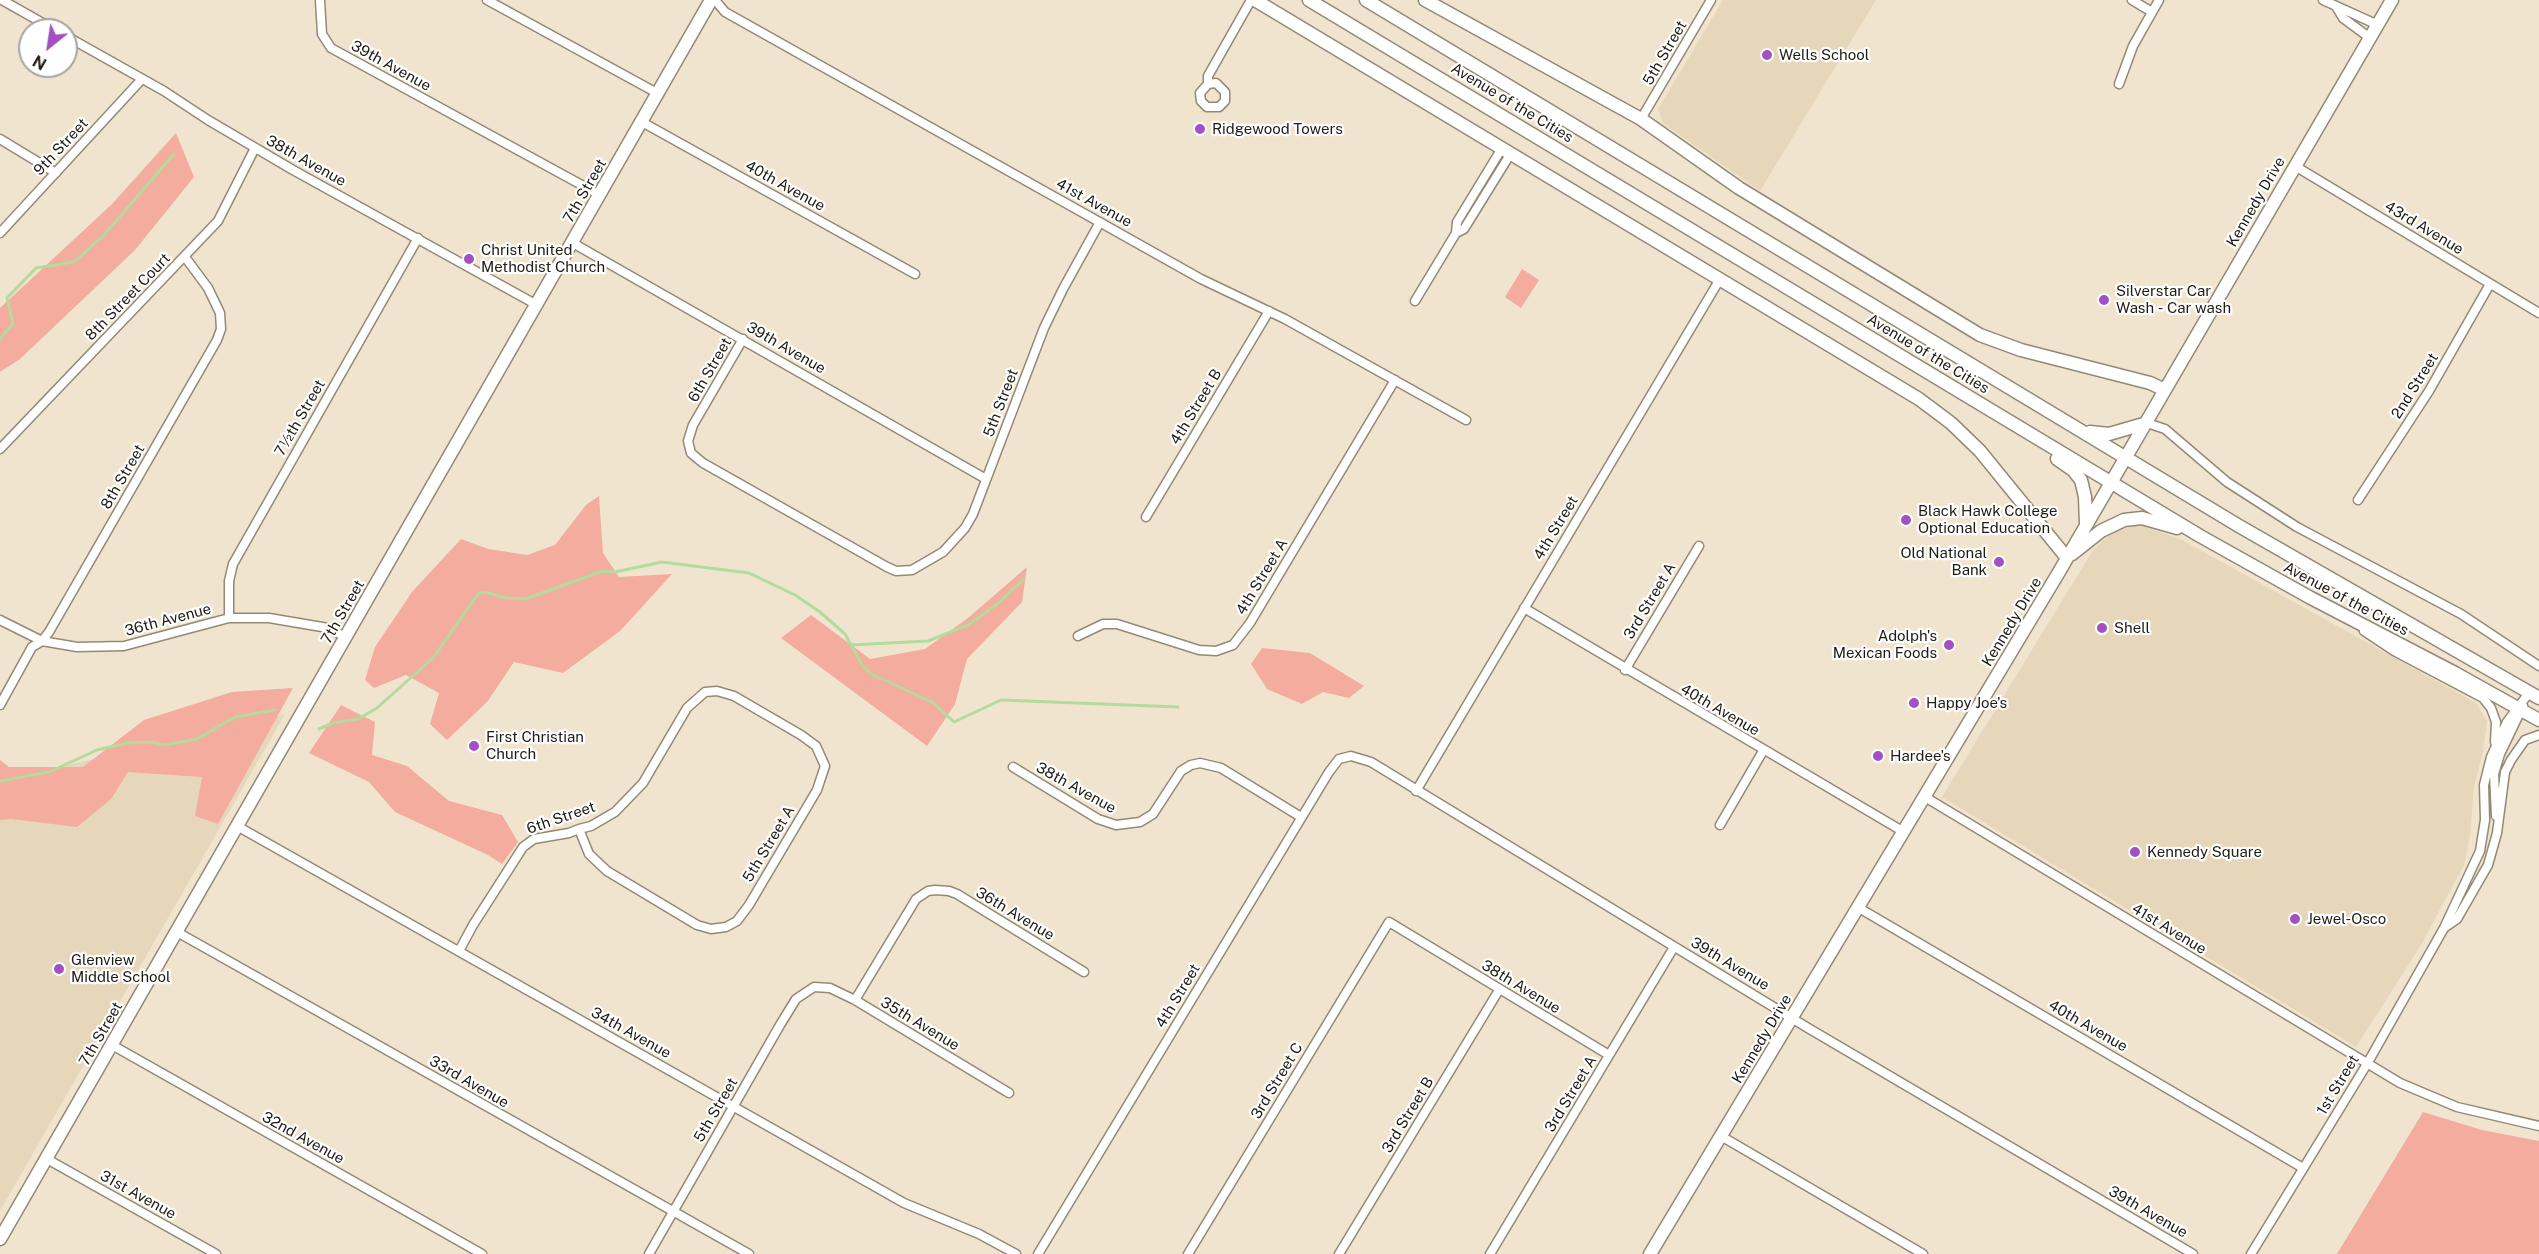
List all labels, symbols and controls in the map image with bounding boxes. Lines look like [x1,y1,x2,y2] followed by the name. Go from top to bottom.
[18,18,78,78] north arrow
[1639,18,1691,88] street label: 5th Street
[348,37,434,95] street label: 39th Avenue
[1779,46,1869,64] place label: Wells School
[1760,48,1774,62] marker: Wells School
[30,51,50,74] text: N
[1448,59,1576,147] street label: Avenue of the Cities
[30,115,92,179] street label: 9th Street
[1212,120,1343,138] place label: Ridgewood Towers
[1193,122,1207,136] marker: Ridgewood Towers
[263,132,349,190] street label: 38th Avenue
[2223,154,2289,250] street label: Kennedy Drive
[559,156,611,226] street label: 7th Street
[742,157,828,215] street label: 40th Avenue
[1053,175,1135,231] street label: 41st Avenue
[2381,197,2467,259] street label: 43rd Avenue
[481,241,605,276] place label: Christ United Methodist Church
[82,250,174,344] street label: 8th Street Court
[462,252,476,266] marker: Christ United Methodist Church
[2116,282,2231,317] place label: Silverstar Car Wash - Car wash
[2097,293,2111,307] marker: Silverstar Car Wash - Car wash
[1864,310,1992,398] street label: Avenue of the Cities
[743,318,829,378] street label: 39th Avenue
[684,335,736,405] street label: 6th Street
[2388,350,2442,422] street label: 2nd Street
[980,366,1022,440] street label: 5th Street
[1166,366,1226,448] street label: 4th Street B
[271,377,329,459] street label: 7½th Street
[97,441,149,513] street label: 8th Street
[1530,493,1582,563] street label: 4th Street
[1918,502,2058,537] place label: Black Hawk College Optional Education
[1899,513,1913,527] marker: Black Hawk College Optional Education
[1232,536,1292,618] street label: 4th Street A
[1901,544,1987,579] place label: Old National Bank
[1992,555,2006,569] marker: Old National Bank
[2280,558,2412,640] street label: Avenue of the Cities
[1620,560,1680,642] street label: 3rd Street A
[1978,574,2046,670] street label: Kennedy Drive
[317,577,369,647] street label: 7th Street
[123,600,213,640] street label: 36th Avenue
[2114,619,2150,637] place label: Shell
[2095,621,2109,635] marker: Shell
[1833,627,1937,662] place label: Adolph's Mexican Foods
[1942,638,1956,652] marker: Adolph's Mexican Foods
[1677,680,1763,740] street label: 40th Avenue
[1926,694,2007,712] place label: Happy Joe's
[1907,696,1921,710] marker: Happy Joe's
[486,728,584,763] place label: First Christian Church
[467,739,481,753] marker: First Christian Church
[1890,747,1951,765] place label: Hardee's
[1871,749,1885,763] marker: Hardee's
[1033,759,1119,817] street label: 38th Avenue
[524,798,598,838] street label: 6th Street
[739,803,799,885] street label: 5th Street A
[2147,843,2262,861] place label: Kennedy Square
[2128,845,2142,859] marker: Kennedy Square
[973,884,1057,944] street label: 36th Avenue
[2128,900,2210,958] street label: 41st Avenue
[2307,910,2386,928] place label: Jewel-Osco
[2288,912,2302,926] marker: Jewel-Osco
[1687,934,1773,994] street label: 39th Avenue
[71,951,171,986] place label: Glenview Middle School
[1478,956,1564,1018] street label: 38th Avenue
[1152,961,1204,1031] street label: 4th Street
[52,962,66,976] marker: Glenview Middle School
[1728,991,1796,1087] street label: Kennedy Drive
[877,993,963,1055] street label: 35th Avenue
[2045,996,2131,1056] street label: 40th Avenue
[75,999,127,1069] street label: 7th Street
[588,1004,674,1062] street label: 34th Avenue
[1247,1040,1307,1122] street label: 3rd Street C
[426,1052,512,1112] street label: 33rd Avenue
[2313,1052,2363,1118] street label: 1st Street
[1541,1053,1601,1135] street label: 3rd Street A
[1378,1074,1438,1156] street label: 3rd Street B
[690,1075,742,1145] street label: 5th Street
[259,1108,347,1168] street label: 32nd Avenue
[97,1167,179,1223] street label: 31st Avenue
[2105,1182,2191,1242] street label: 39th Avenue

